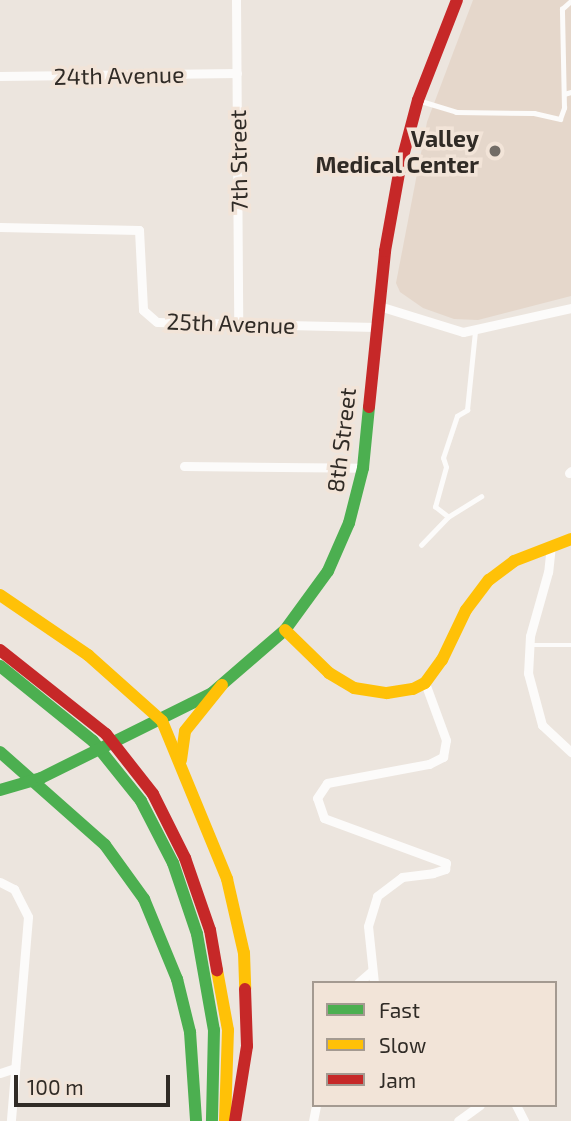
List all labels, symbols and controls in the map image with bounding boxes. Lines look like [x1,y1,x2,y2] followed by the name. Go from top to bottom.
[53,60,185,90] street label: 24th Avenue
[223,109,253,213] street label: 7th Street
[315,124,479,178] place label: Valley Medical Center
[485,141,505,161] marker: Valley Medical Center
[166,307,296,339] street label: 25th Avenue
[321,386,361,494] street label: 8th Street
[312,981,557,1107] legend
[379,997,420,1022] text: Fast
[379,1032,426,1057] text: Slow
[18,1062,173,1106] scale bar
[379,1067,416,1092] text: Jam
[27,1074,84,1099] text: 100 m

